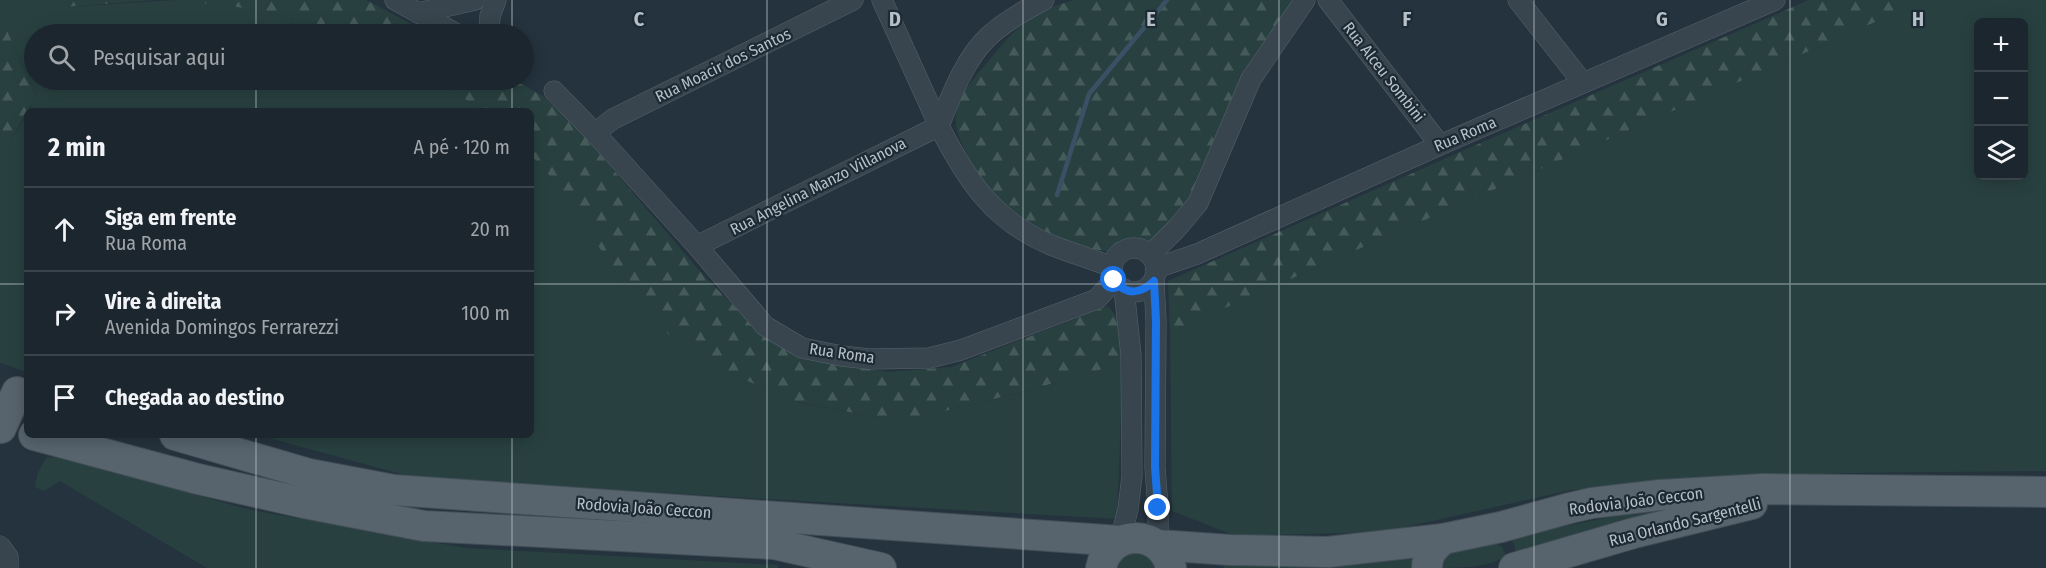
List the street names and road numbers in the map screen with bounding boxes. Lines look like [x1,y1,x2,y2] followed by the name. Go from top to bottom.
[1339,18,1429,126] street label: Rua Alceu Sombini
[652,24,794,106] street label: Rua Moacir dos Santos
[1431,112,1499,156] street label: Rua Roma
[727,133,909,239] street label: Rua Angelina Manzo Villanova
[808,339,876,367] street label: Rua Roma
[1568,483,1704,519] street label: Rodovia João Ceccon
[576,494,712,522] street label: Rodovia João Ceccon
[1607,494,1763,550] street label: Rua Orlando Sargentelli

